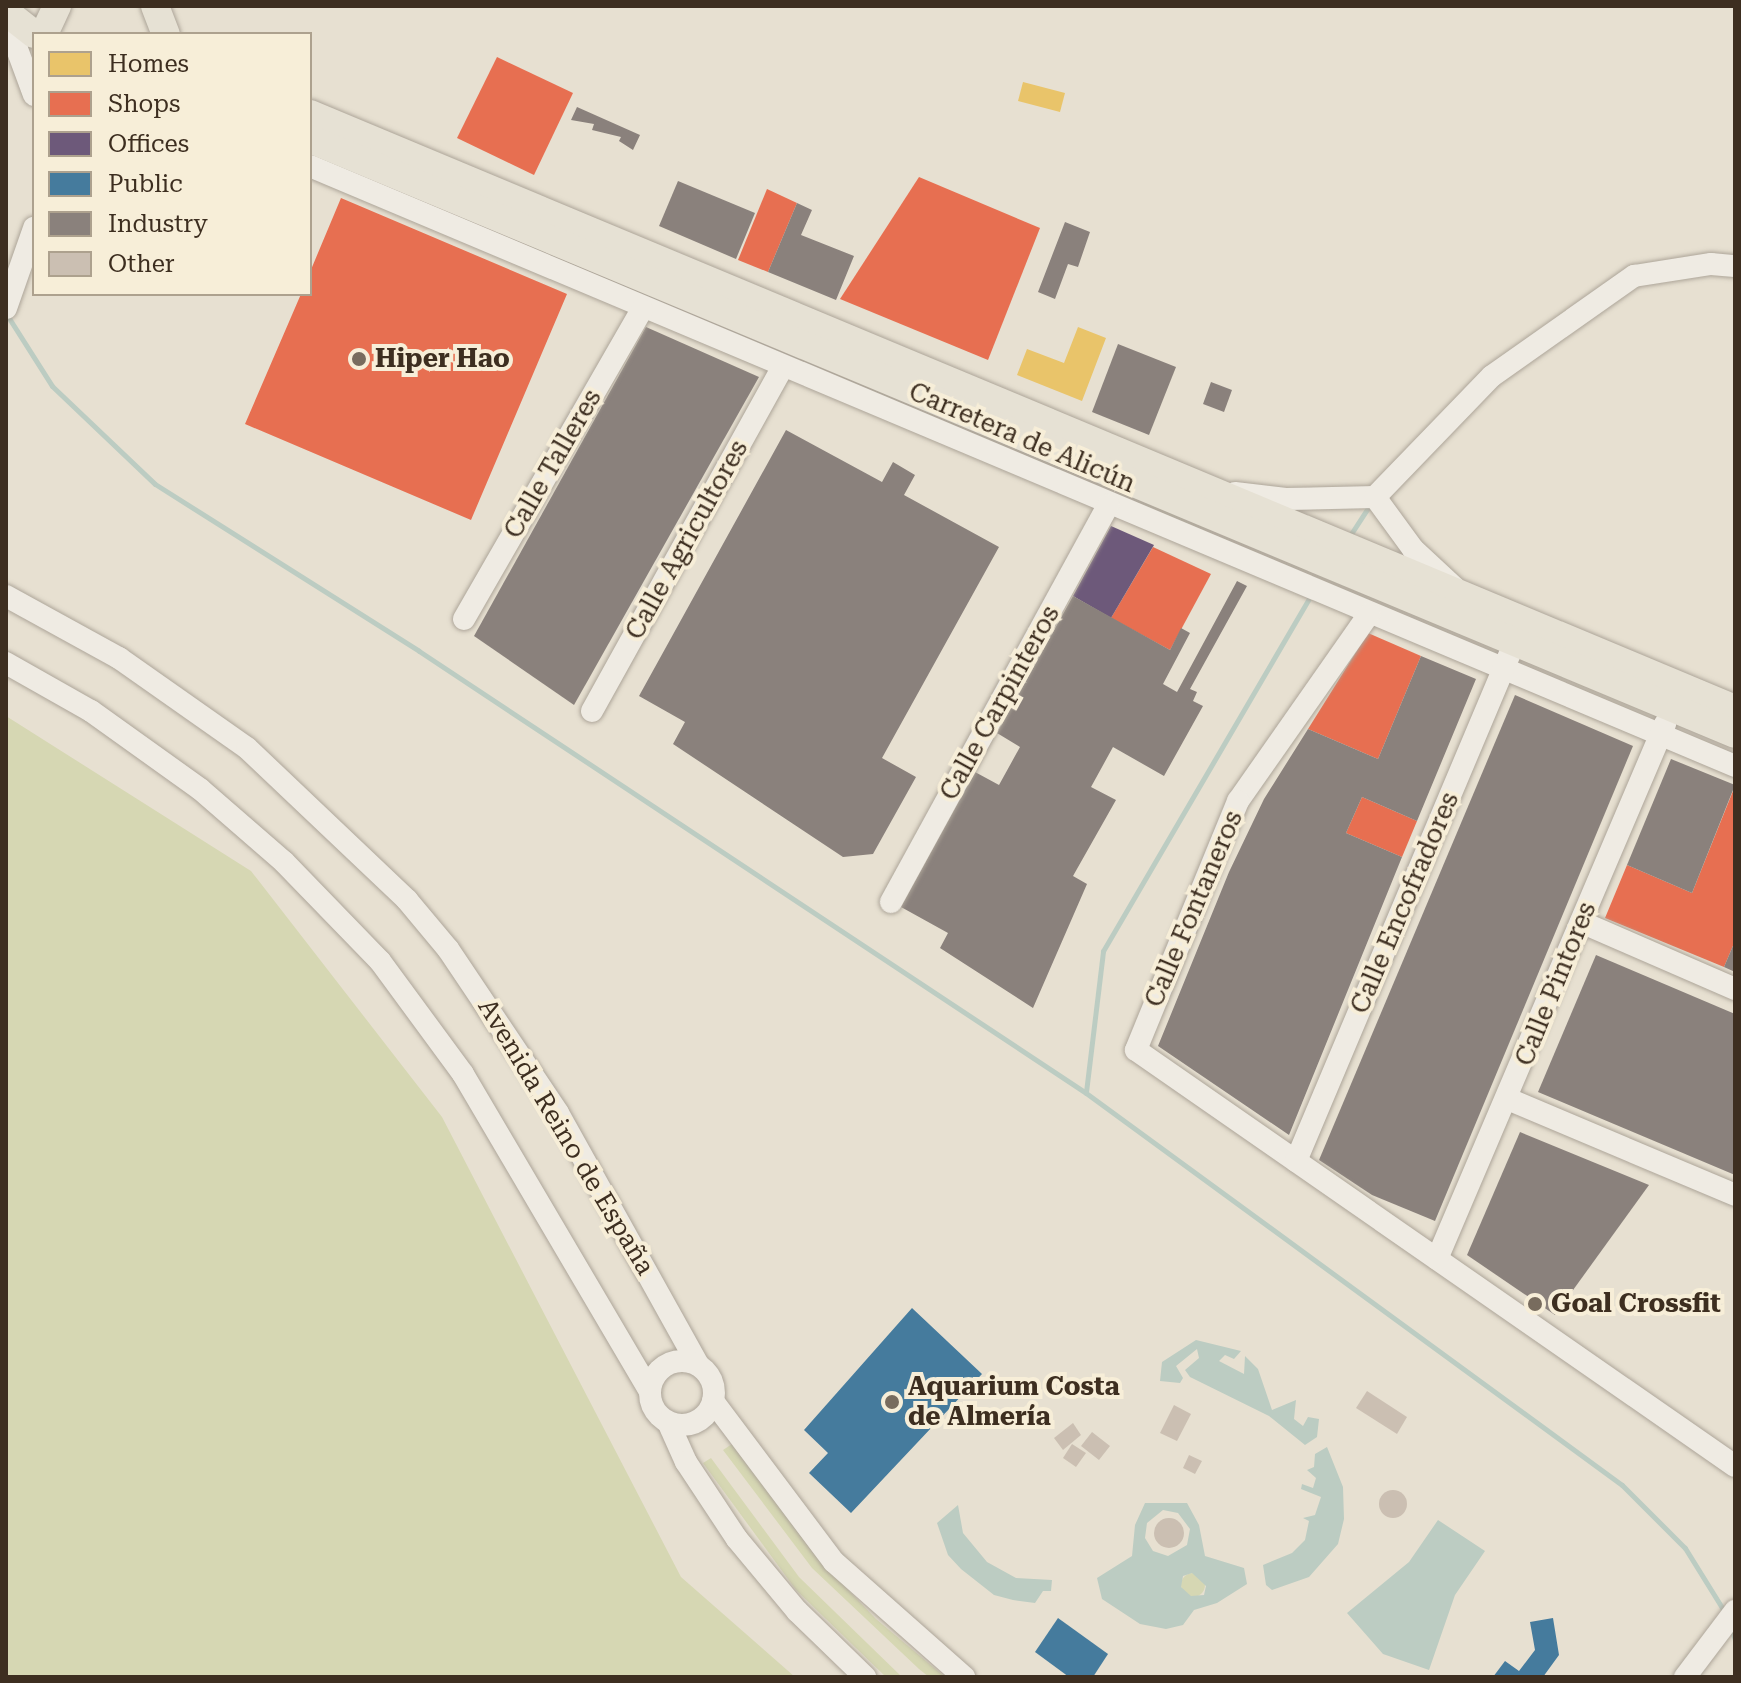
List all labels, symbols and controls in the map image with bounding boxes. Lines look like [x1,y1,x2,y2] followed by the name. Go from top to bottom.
[32,32,312,296] legend
[108,50,189,78] text: Homes
[108,90,180,118] text: Shops
[108,130,189,158] text: Offices
[108,170,183,198] text: Public
[108,210,208,238] text: Industry
[108,250,175,278] text: Other
[375,343,510,375] place label: Hiper Hao
[350,350,368,368] marker: Hiper Hao
[904,376,1140,500] street label: Carretera de Alicún
[498,384,608,544] street label: Calle Talleres
[619,435,755,645] street label: Calle Agricultores
[934,600,1066,806] street label: Calle Carpinteros
[1344,788,1466,1018] street label: Calle Encofradores
[1139,806,1249,1012] street label: Calle Fontaneros
[1509,898,1603,1070] street label: Calle Pintores
[471,993,661,1281] street label: Avenida Reino de España
[1551,1288,1721,1320] place label: Goal Crossfit
[1526,1295,1544,1313] marker: Goal Crossfit
[908,1371,1120,1432] place label: Aquarium Costa de Almería
[883,1393,901,1411] marker: Aquarium Costa de Almería

